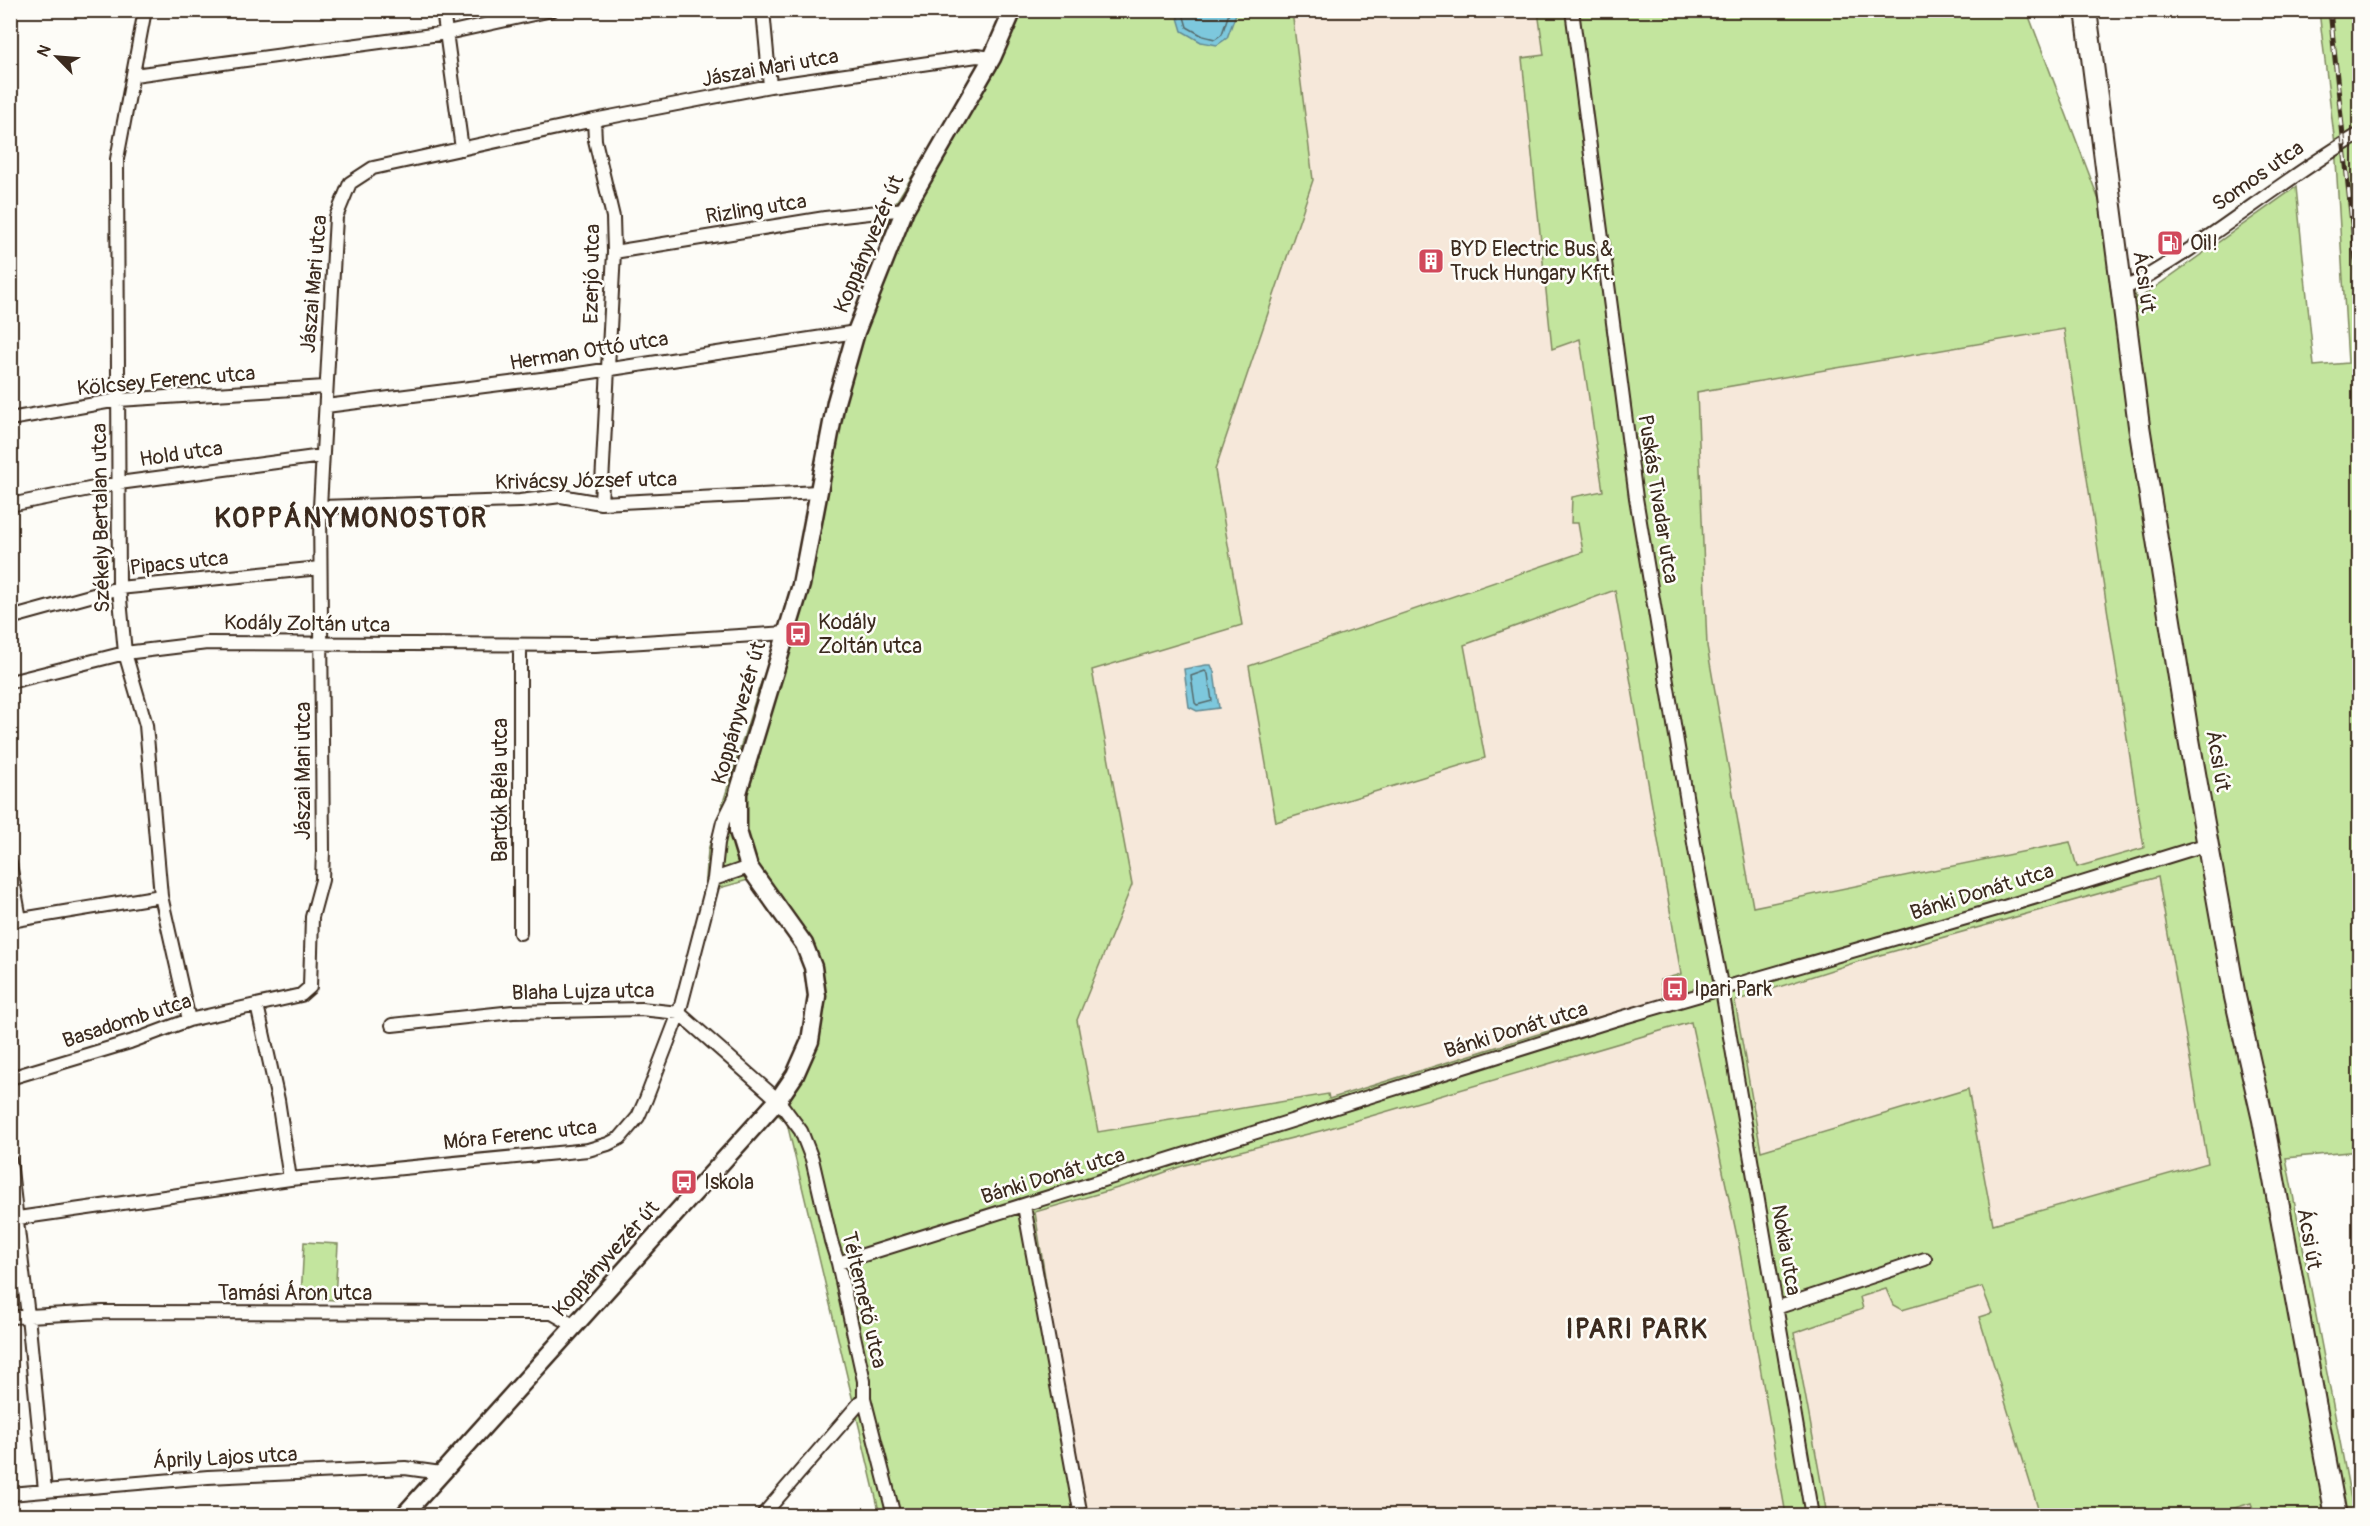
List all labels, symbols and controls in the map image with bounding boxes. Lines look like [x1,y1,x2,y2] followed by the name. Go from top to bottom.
[27,27,87,87] north arrow
[33,42,56,60] text: N
[700,43,840,93] street label: Jászai Mari utca
[2207,134,2309,218] street label: Somos utca
[828,170,910,317] street label: Koppányvezér út
[704,188,808,230] street label: Rizling utca
[295,214,333,354] street label: Jászai Mari utca
[578,224,606,324] street label: Ezerjó utca
[2155,228,2185,258] fuel station icon: Oil!
[2190,230,2218,257] place label: Oil!
[1450,236,1614,287] place label: BYD Electric Bus & Truck Hungary Kft.
[1416,246,1446,276] building icon: BYD Electric Bus & Truck Hungary Kft.
[2126,250,2162,315] street label: Ácsi út
[508,325,670,377] street label: Herman Ottó utca
[76,360,256,402] street label: Kölcsey Ferenc utca
[1631,413,1685,585] street label: Puskás Tivadar utca
[86,423,116,613] street label: Székely Bertalan utca
[138,435,224,473] street label: Hold utca
[495,466,677,496] street label: Krivácsy József utca
[214,501,488,535] district label: KOPPÁNYMONOSTOR
[128,544,230,582] street label: Pipacs utca
[224,609,390,639] street label: Kodály Zoltán utca
[818,609,922,660] place label: Kodály Zoltán utca
[783,619,813,649] bus stop icon: Kodály Zoltán utca
[706,638,772,788] street label: Koppányvezér út
[290,702,317,840] street label: Jászai Mari utca
[487,718,514,862] street label: Bartók Béla utca
[2199,728,2237,794] street label: Ácsi út
[1907,857,2057,927] street label: Bánki Donát utca
[1660,974,1690,1004] bus stop icon: Ipari Park
[1694,976,1772,1003] place label: Ipari Park
[511,977,655,1007] street label: Blaha Lujza utca
[59,987,195,1055] street label: Basadomb utca
[1441,995,1591,1065] street label: Bánki Donát utca
[442,1114,598,1156] street label: Móra Ferenc utca
[978,1141,1128,1211] street label: Bánki Donát utca
[669,1167,699,1197] bus stop icon: Iskola
[704,1169,754,1196] place label: Iskola
[547,1195,666,1323] street label: Koppányvezér út
[1765,1202,1807,1298] street label: Nokia utca
[2290,1206,2328,1272] street label: Ácsi út
[835,1229,893,1371] street label: Téltemető utca
[218,1280,372,1307] street label: Tamási Áron utca
[1566,1313,1708,1346] district label: IPARI PARK
[152,1441,298,1475] street label: Áprily Lajos utca

